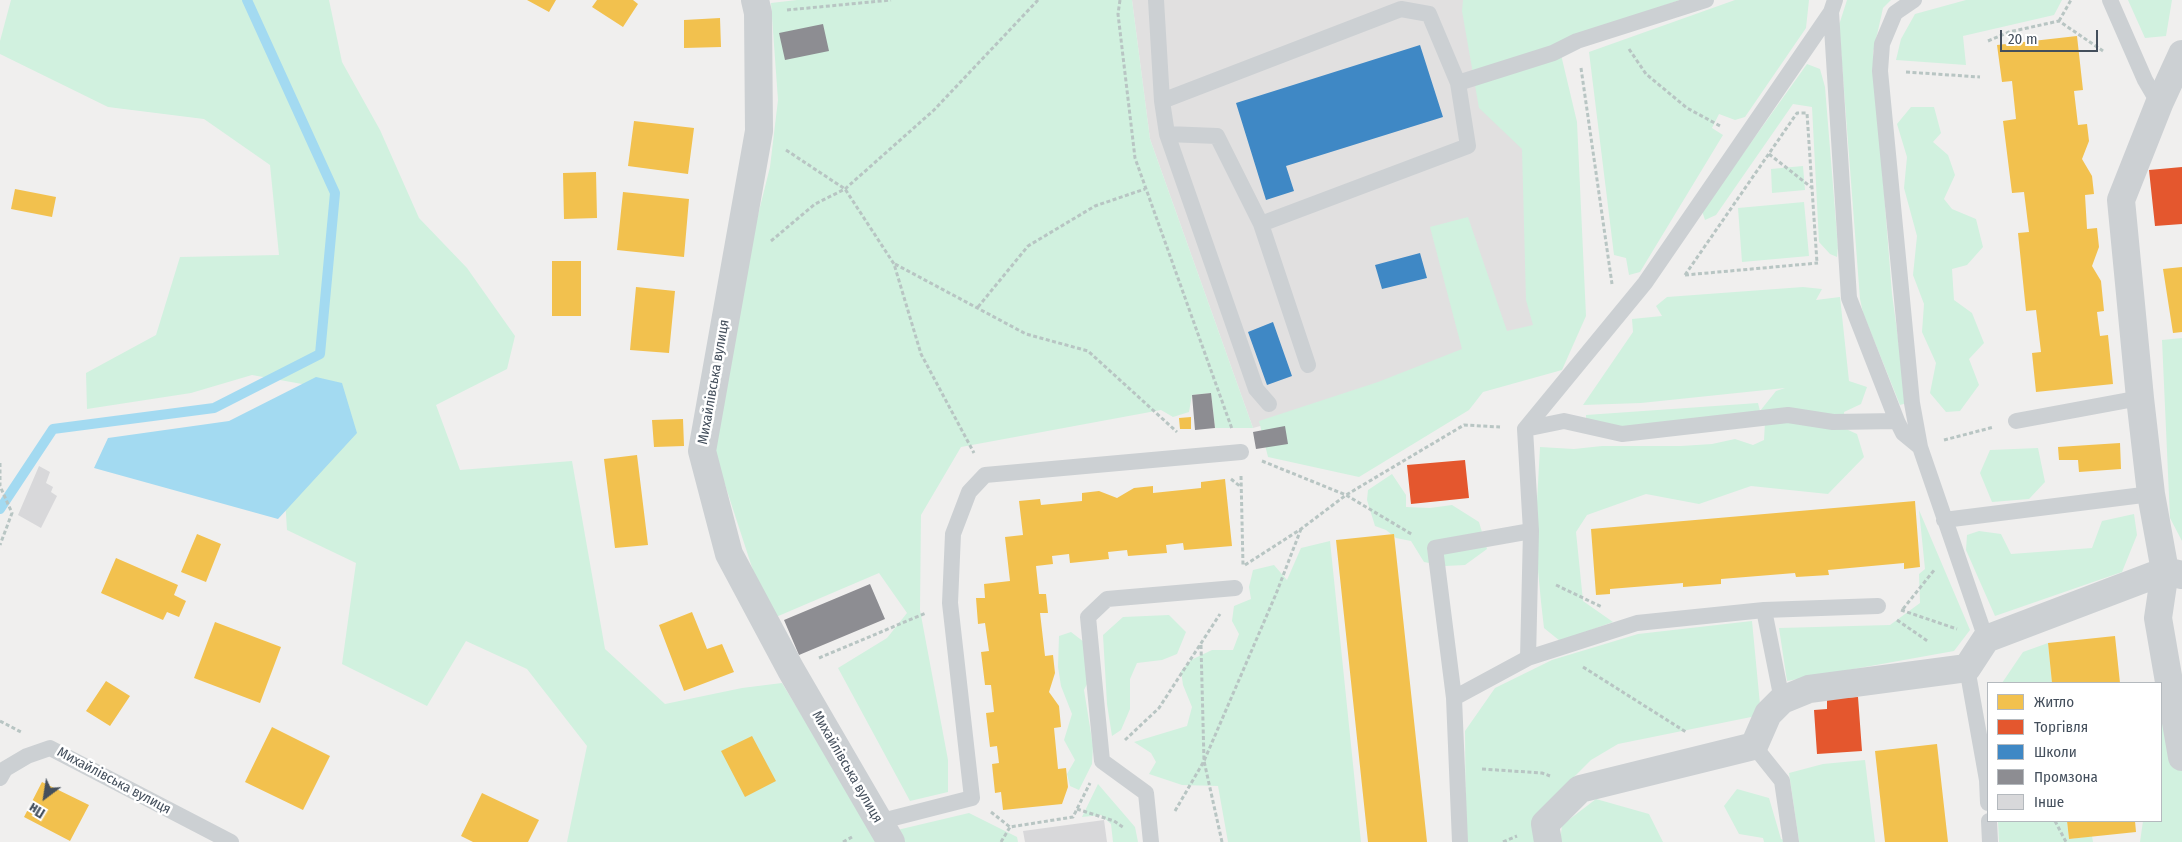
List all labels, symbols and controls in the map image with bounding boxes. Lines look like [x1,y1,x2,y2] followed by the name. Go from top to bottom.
[2002,20,2100,52] scale bar
[2008,30,2038,48] text: 20 m
[695,318,733,446] street label: Михайлівська вулиця
[1987,682,2162,822] legend
[2034,693,2074,711] text: Житло
[808,708,886,826] street label: Михайлівська вулиця
[2034,718,2088,736] text: Торгівля
[2034,743,2077,761] text: Школи
[54,744,174,818] street label: Михайлівська вулиця
[2034,768,2098,786] text: Промзона
[20,772,70,822] north arrow
[2034,793,2064,811] text: Інше
[26,799,48,822] text: Пн

